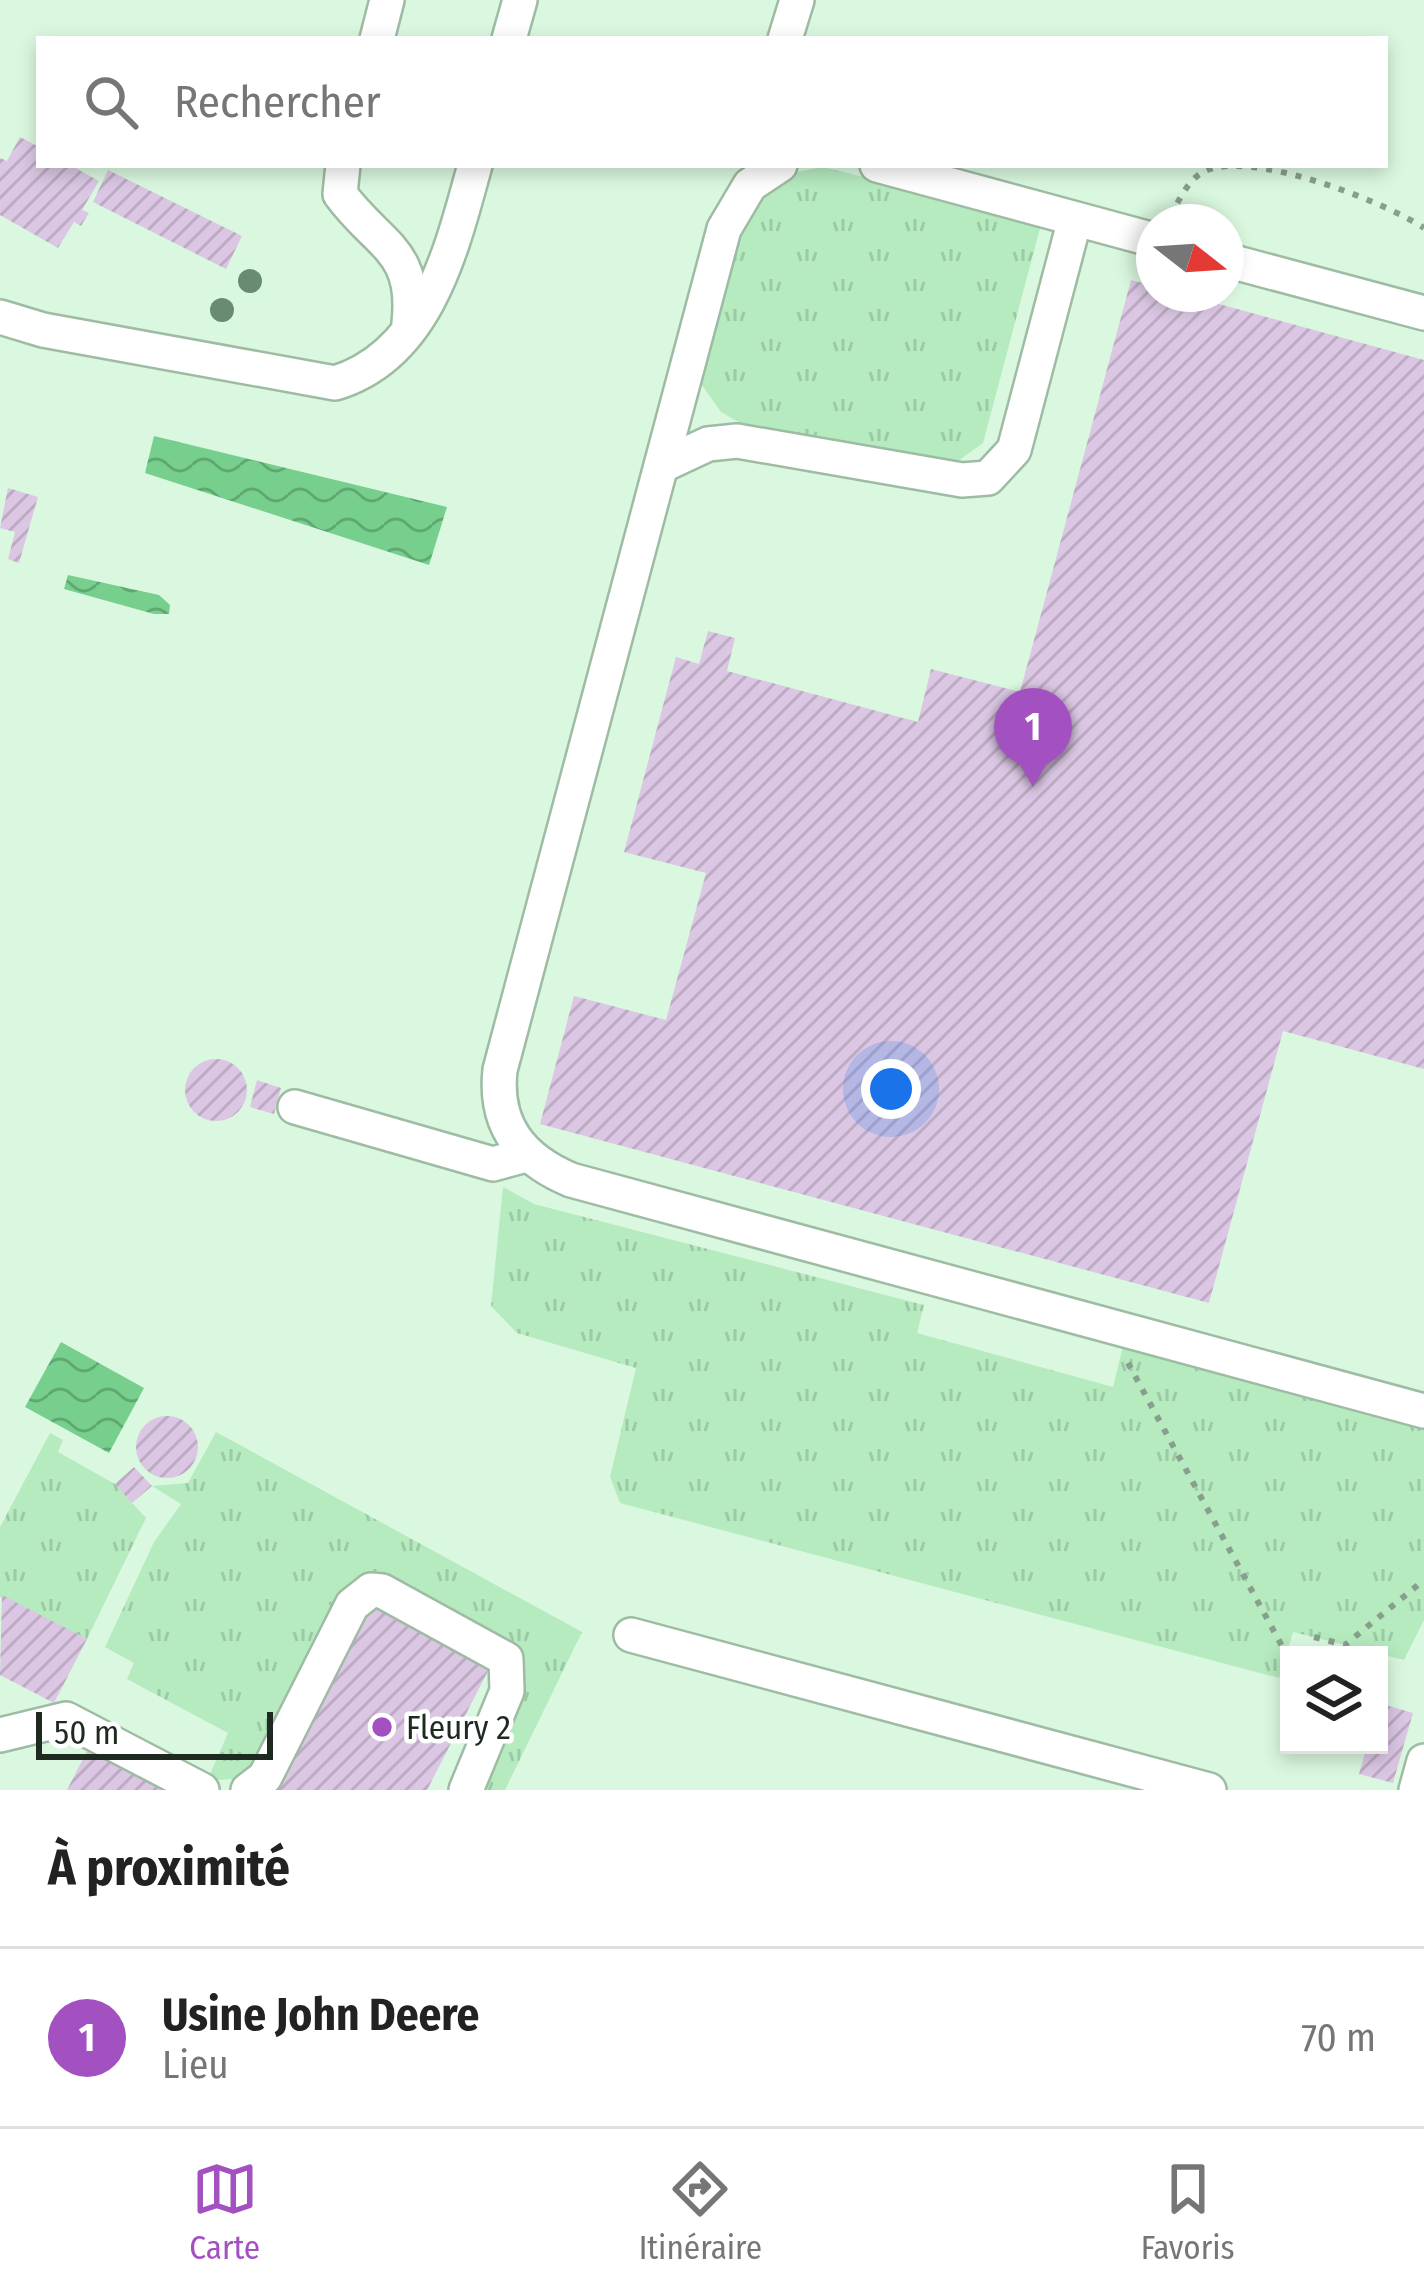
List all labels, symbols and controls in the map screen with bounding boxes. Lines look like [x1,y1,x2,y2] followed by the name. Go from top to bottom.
[36,36,1388,168] search box
[78,69,144,135] icon: search
[174,75,381,129] text: Rechercher
[1136,204,1244,312] north arrow
[994,688,1072,787] pin: 1
[861,1059,921,1119] your location
[1280,1646,1388,1754] map controls
[1280,1646,1388,1754] button: layers
[36,1706,273,1759] scale bar
[406,1708,511,1748] place label: Fleury 2
[54,1713,119,1753] text: 50 m
[369,1714,395,1740] marker: Fleury 2
[48,1837,290,1899] text: À proximité
[162,1988,479,2042] text: Usine John Deere
[79,2015,95,2061] text: 1
[1301,2015,1376,2061] text: 70 m
[162,2042,229,2088] text: Lieu
[189,2156,260,2268] tab: Carte
[639,2156,762,2268] tab: Itinéraire
[1141,2156,1235,2268] tab: Favoris

